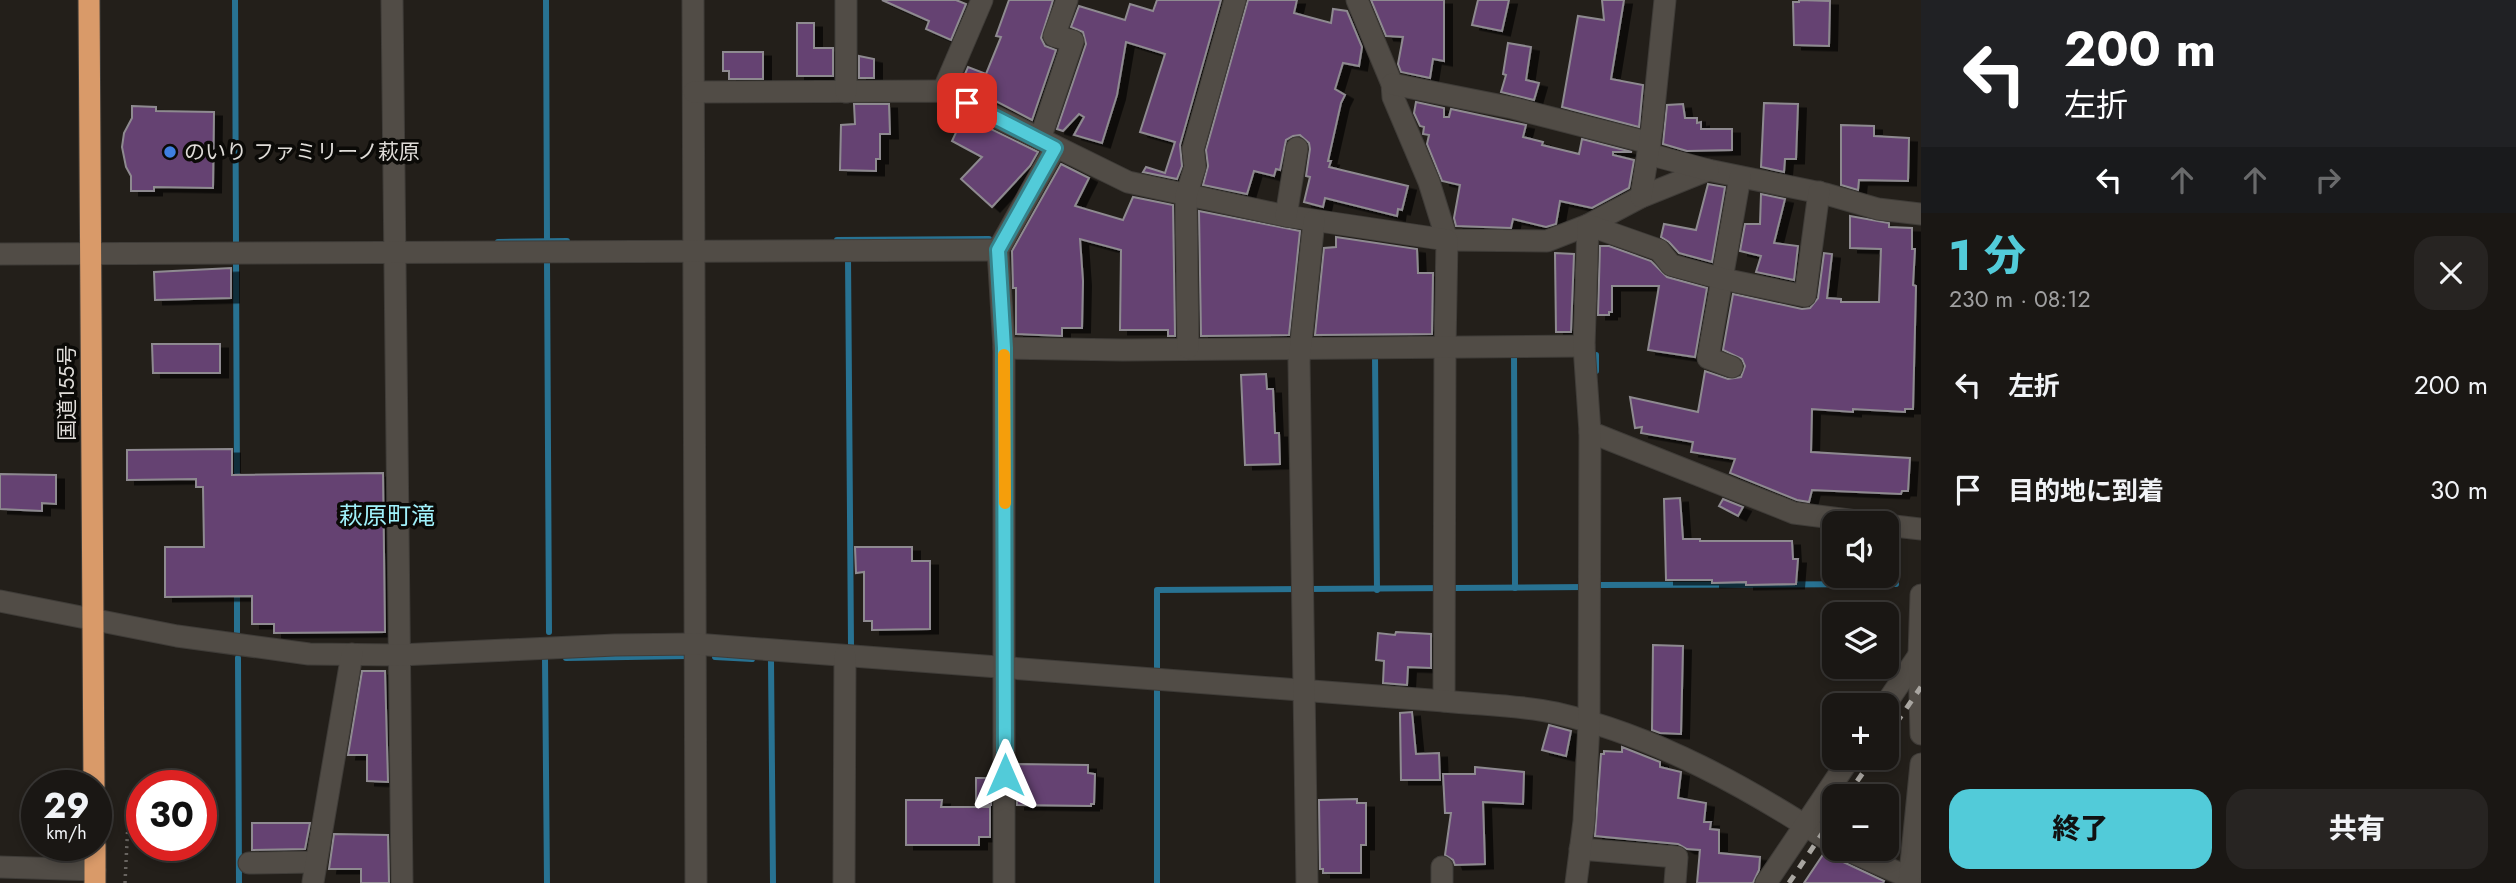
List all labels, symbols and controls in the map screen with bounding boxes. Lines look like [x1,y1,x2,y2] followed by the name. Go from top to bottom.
[2064,14,2216,84] text: 200 m
[1949,28,2040,119] icon: left
[937,73,997,133] pin
[2064,82,2128,128] text: 左折
[948,84,986,122] icon: arrive
[184,137,420,167] place label: のいり ファミリーノ萩原
[162,144,178,160] marker: のいり ファミリーノ萩原
[2090,161,2128,199] icon: left
[2163,161,2201,199] icon: ahead
[2236,161,2274,199] icon: ahead
[2309,161,2347,199] icon: right
[1949,225,2026,286] text: 1 分
[2414,236,2488,310] button: close
[1949,282,2091,316] text: 230 m · 08:12
[52,345,82,441] street label: 国道155号
[1949,366,1987,404] icon: left
[2414,366,2488,404] text: 200 m
[2008,367,2060,405] text: 左折
[1949,471,1987,509] icon: arrive
[2430,471,2488,509] text: 30 m
[2008,472,2164,510] text: 目的地に到着
[339,498,435,533] district label: 萩原町滝
[1822,511,1899,861] map controls
[1822,511,1899,588] button: sound
[1822,602,1899,679] button: layers
[1822,693,1899,770] button: +
[968,738,1042,812] position arrow
[126,770,217,861] speed limit sign: 30
[43,781,90,831] text: 29
[1822,784,1899,861] button: −
[1949,789,2212,869] button: 終了
[2226,789,2488,869] button: 共有
[46,820,87,846] text: km/h

